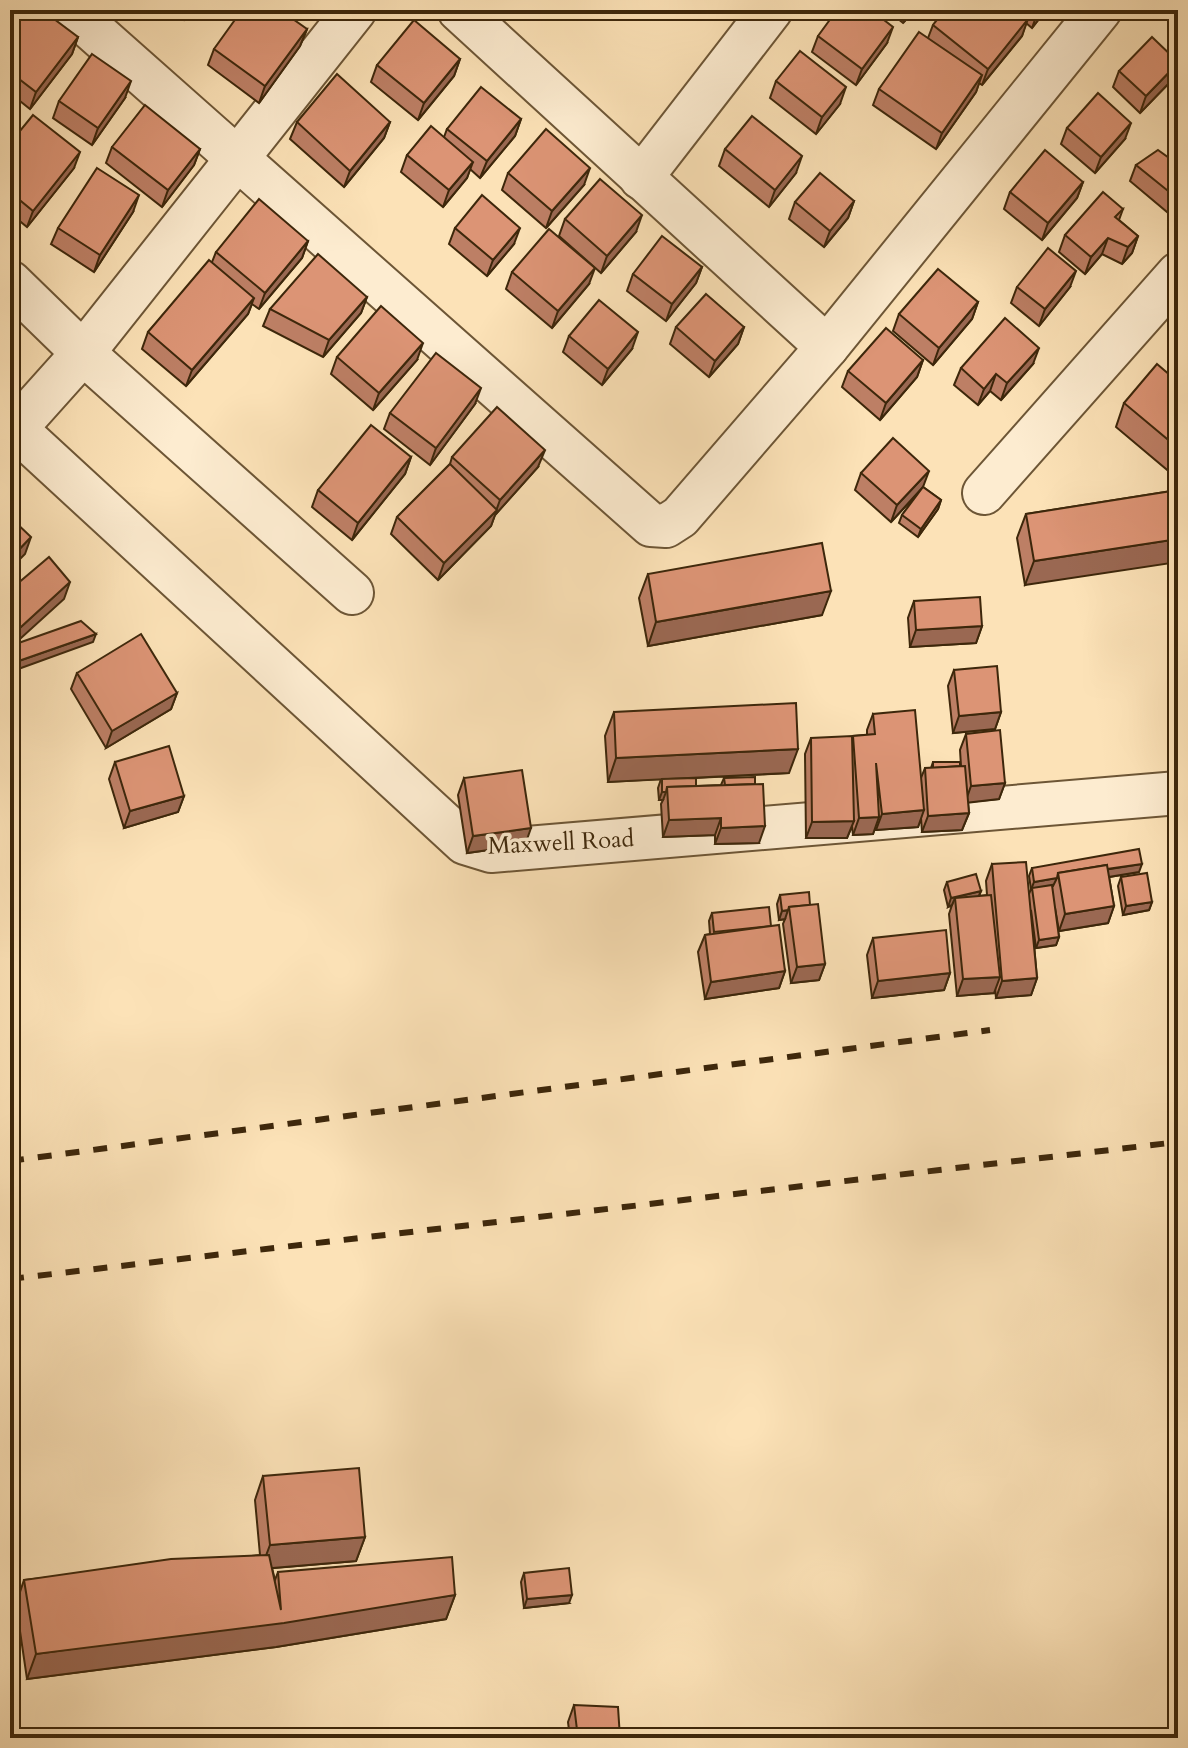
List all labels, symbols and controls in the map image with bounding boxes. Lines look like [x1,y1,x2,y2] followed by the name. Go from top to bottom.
[487,822,635,863] street label: Maxwell Road

